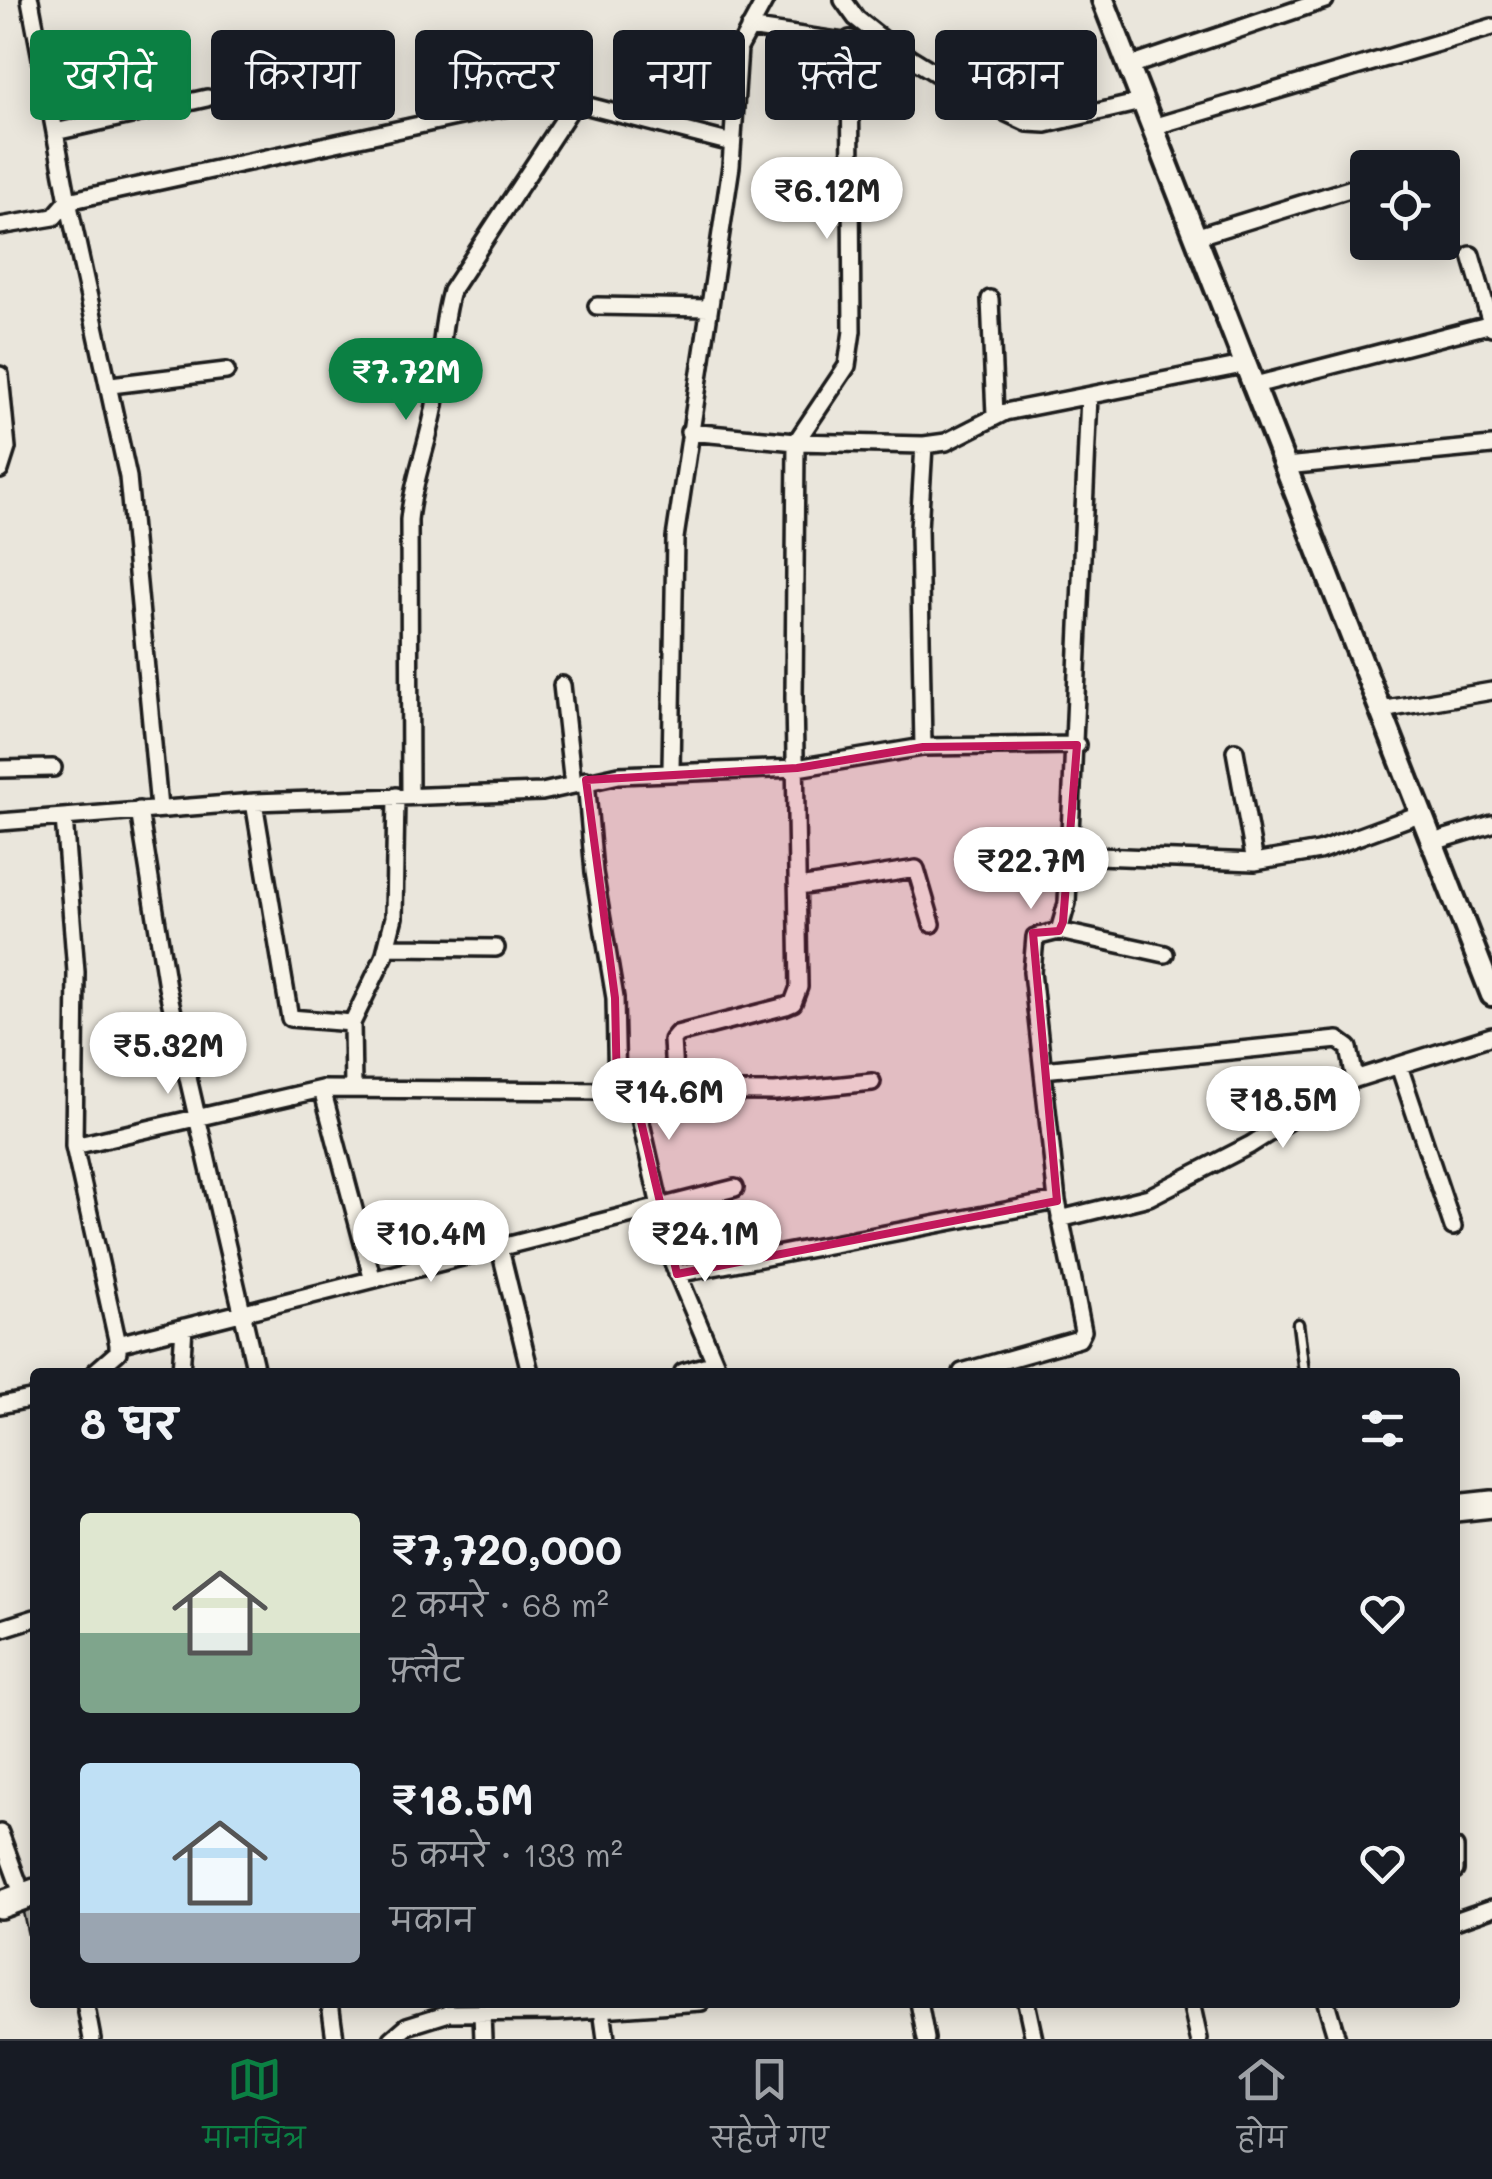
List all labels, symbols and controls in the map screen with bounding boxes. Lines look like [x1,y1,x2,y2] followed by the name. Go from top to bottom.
[30,30,191,120] chip: खरीदें
[211,30,395,120] chip: किराया
[415,30,593,120] chip: फ़िल्टर
[613,30,745,120] chip: नया
[765,30,915,120] chip: फ़्लैट
[935,30,1097,120] chip: मकान
[1350,150,1460,260] map controls
[1350,150,1460,260] button: locate
[746,157,908,242] pin: ₹6.12M
[773,168,881,210] text: ₹6.12M
[325,338,487,423] pin: ₹7.72M
[351,349,461,391] text: ₹7.72M
[950,827,1112,912] pin: ₹22.7M
[976,838,1086,880] text: ₹22.7M
[87,1012,249,1097] pin: ₹5.32M
[112,1023,224,1065] text: ₹5.32M
[588,1058,750,1143] pin: ₹14.6M
[1202,1066,1364,1151] pin: ₹18.5M
[614,1069,724,1111] text: ₹14.6M
[1228,1077,1338,1119] text: ₹18.5M
[350,1200,512,1285] pin: ₹10.4M
[624,1200,786,1285] pin: ₹24.1M
[375,1211,487,1253] text: ₹10.4M
[650,1211,760,1253] text: ₹24.1M
[80,1395,177,1450] text: 8 घर
[1355,1401,1410,1456] icon: filters
[390,1521,622,1576] text: ₹7,720,000
[160,1553,280,1673] icon: home
[390,1583,609,1625] text: 2 कमरे · 68 m²
[1355,1586,1410,1641] icon: heart
[390,1648,463,1690] text: फ़्लैट
[390,1771,534,1826] text: ₹18.5M
[160,1803,280,1923] icon: home
[390,1833,623,1875] text: 5 कमरे · 133 m²
[1355,1836,1410,1891] icon: heart
[390,1898,475,1940] text: मकान
[203,2052,305,2169] tab: मानचित्र
[711,2052,829,2169] tab: सहेजे गए
[1234,2052,1289,2169] tab: होम

